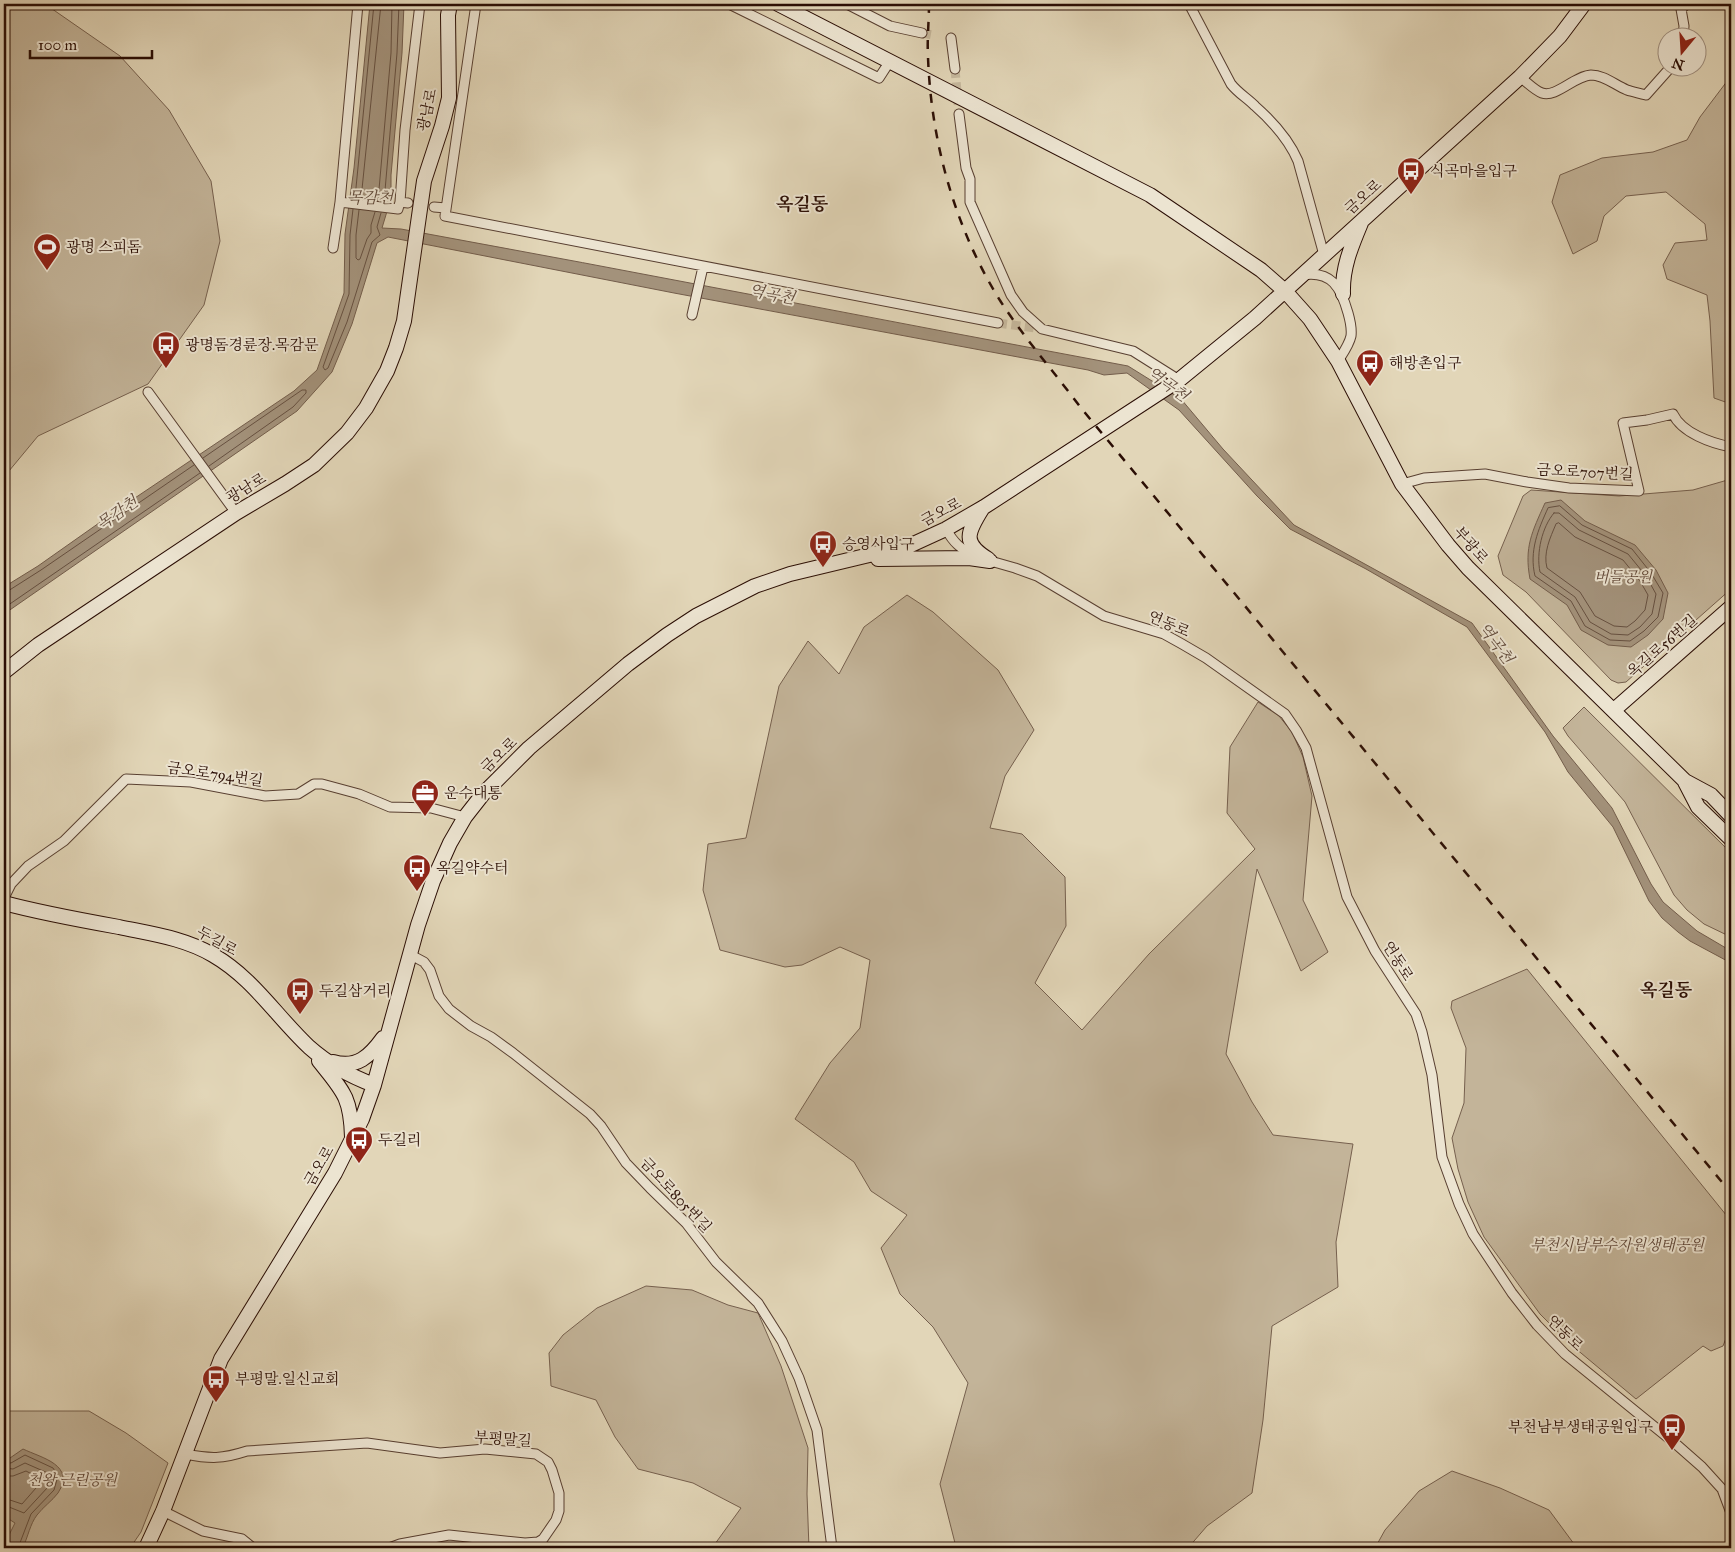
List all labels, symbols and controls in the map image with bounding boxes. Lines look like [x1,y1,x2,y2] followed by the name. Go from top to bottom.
[30,28,152,60] scale bar
[1658,28,1708,78] north arrow
[38,36,78,54] text: 100 m
[1670,54,1686,74] text: N
[414,86,440,133] street label: 광남로
[1396,156,1426,195] bus stop icon: 식곡마을입구
[1430,162,1517,180] place label: 식곡마을입구
[1341,175,1386,218] street label: 금오로
[347,188,395,207] water label: 목감천
[776,193,829,215] district label: 옥길동
[32,232,62,271] sports icon: 광명 스피돔
[66,238,142,256] place label: 광명 스피돔
[747,280,798,308] water label: 역곡천
[151,330,181,369] bus stop icon: 광명돔경륜장.목감문
[185,336,319,354] place label: 광명돔경륜장.목감문
[1355,348,1385,387] bus stop icon: 해방촌입구
[1389,354,1462,372] place label: 해방촌입구
[1144,363,1194,406] water label: 역곡천
[1536,460,1634,484] street label: 금오로707번길
[223,469,270,507] street label: 광남로
[93,491,143,534] water label: 목감천
[918,494,965,530] street label: 금오로
[1450,523,1492,568] street label: 부광로
[808,529,838,568] bus stop icon: 승영사입구
[842,535,915,553] place label: 승영사입구
[1594,568,1653,586] park label: 버들공원
[1145,607,1193,641] street label: 연동로
[1623,611,1701,681] street label: 옥길로56번길
[1474,619,1518,668] water label: 역곡천
[477,733,521,777] street label: 금오로
[166,758,264,790] street label: 금오로794번길
[410,778,440,817] office icon: 운수대통
[444,784,502,802] place label: 운수대통
[402,853,432,892] bus stop icon: 옥길약수터
[436,859,508,877] place label: 옥길약수터
[194,923,241,960] street label: 두길로
[1379,938,1417,985] street label: 연동로
[285,976,315,1015] bus stop icon: 두길삼거리
[1640,979,1693,1001] district label: 옥길동
[319,982,391,1000] place label: 두길삼거리
[344,1125,374,1164] bus stop icon: 두길리
[378,1131,421,1149] place label: 두길리
[300,1142,338,1189] street label: 금오로
[637,1154,715,1236] street label: 금오로805번길
[1530,1236,1705,1254] park label: 부천시남부수자원생태공원
[1543,1311,1587,1355] street label: 연동로
[201,1364,231,1403] bus stop icon: 부평말.일신교회
[235,1370,340,1388] place label: 부평말.일신교회
[1657,1412,1687,1451] bus stop icon: 부천남부생태공원입구
[1508,1418,1654,1436] place label: 부천남부생태공원입구
[473,1428,533,1450] street label: 부평말길
[27,1471,119,1489] park label: 천왕 근린공원

